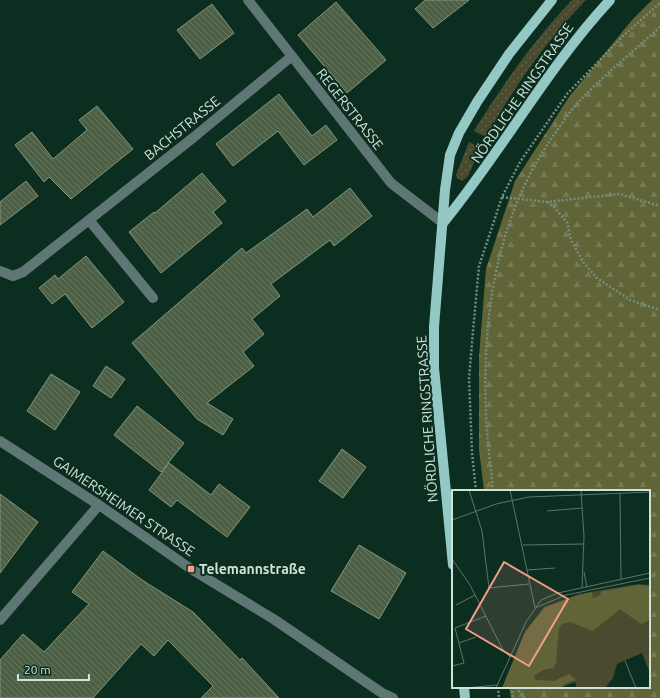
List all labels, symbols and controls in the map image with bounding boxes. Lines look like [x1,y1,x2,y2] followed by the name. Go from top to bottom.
[467,19,577,166] street label: NÖRDLICHE RINGSTRASSE
[313,65,387,153] street label: REGERSTRASSE
[141,93,223,163] street label: BACHSTRASSE
[412,335,441,503] street label: NÖRDLICHE RINGSTRASSE
[50,453,198,559] street label: GAIMERSHEIMER STRASSE
[452,490,650,688] inset map
[199,561,306,577] place label: Telemannstraße
[186,564,196,574] marker: Telemannstraße
[18,656,89,682] scale bar
[24,663,51,676] text: 20 m

